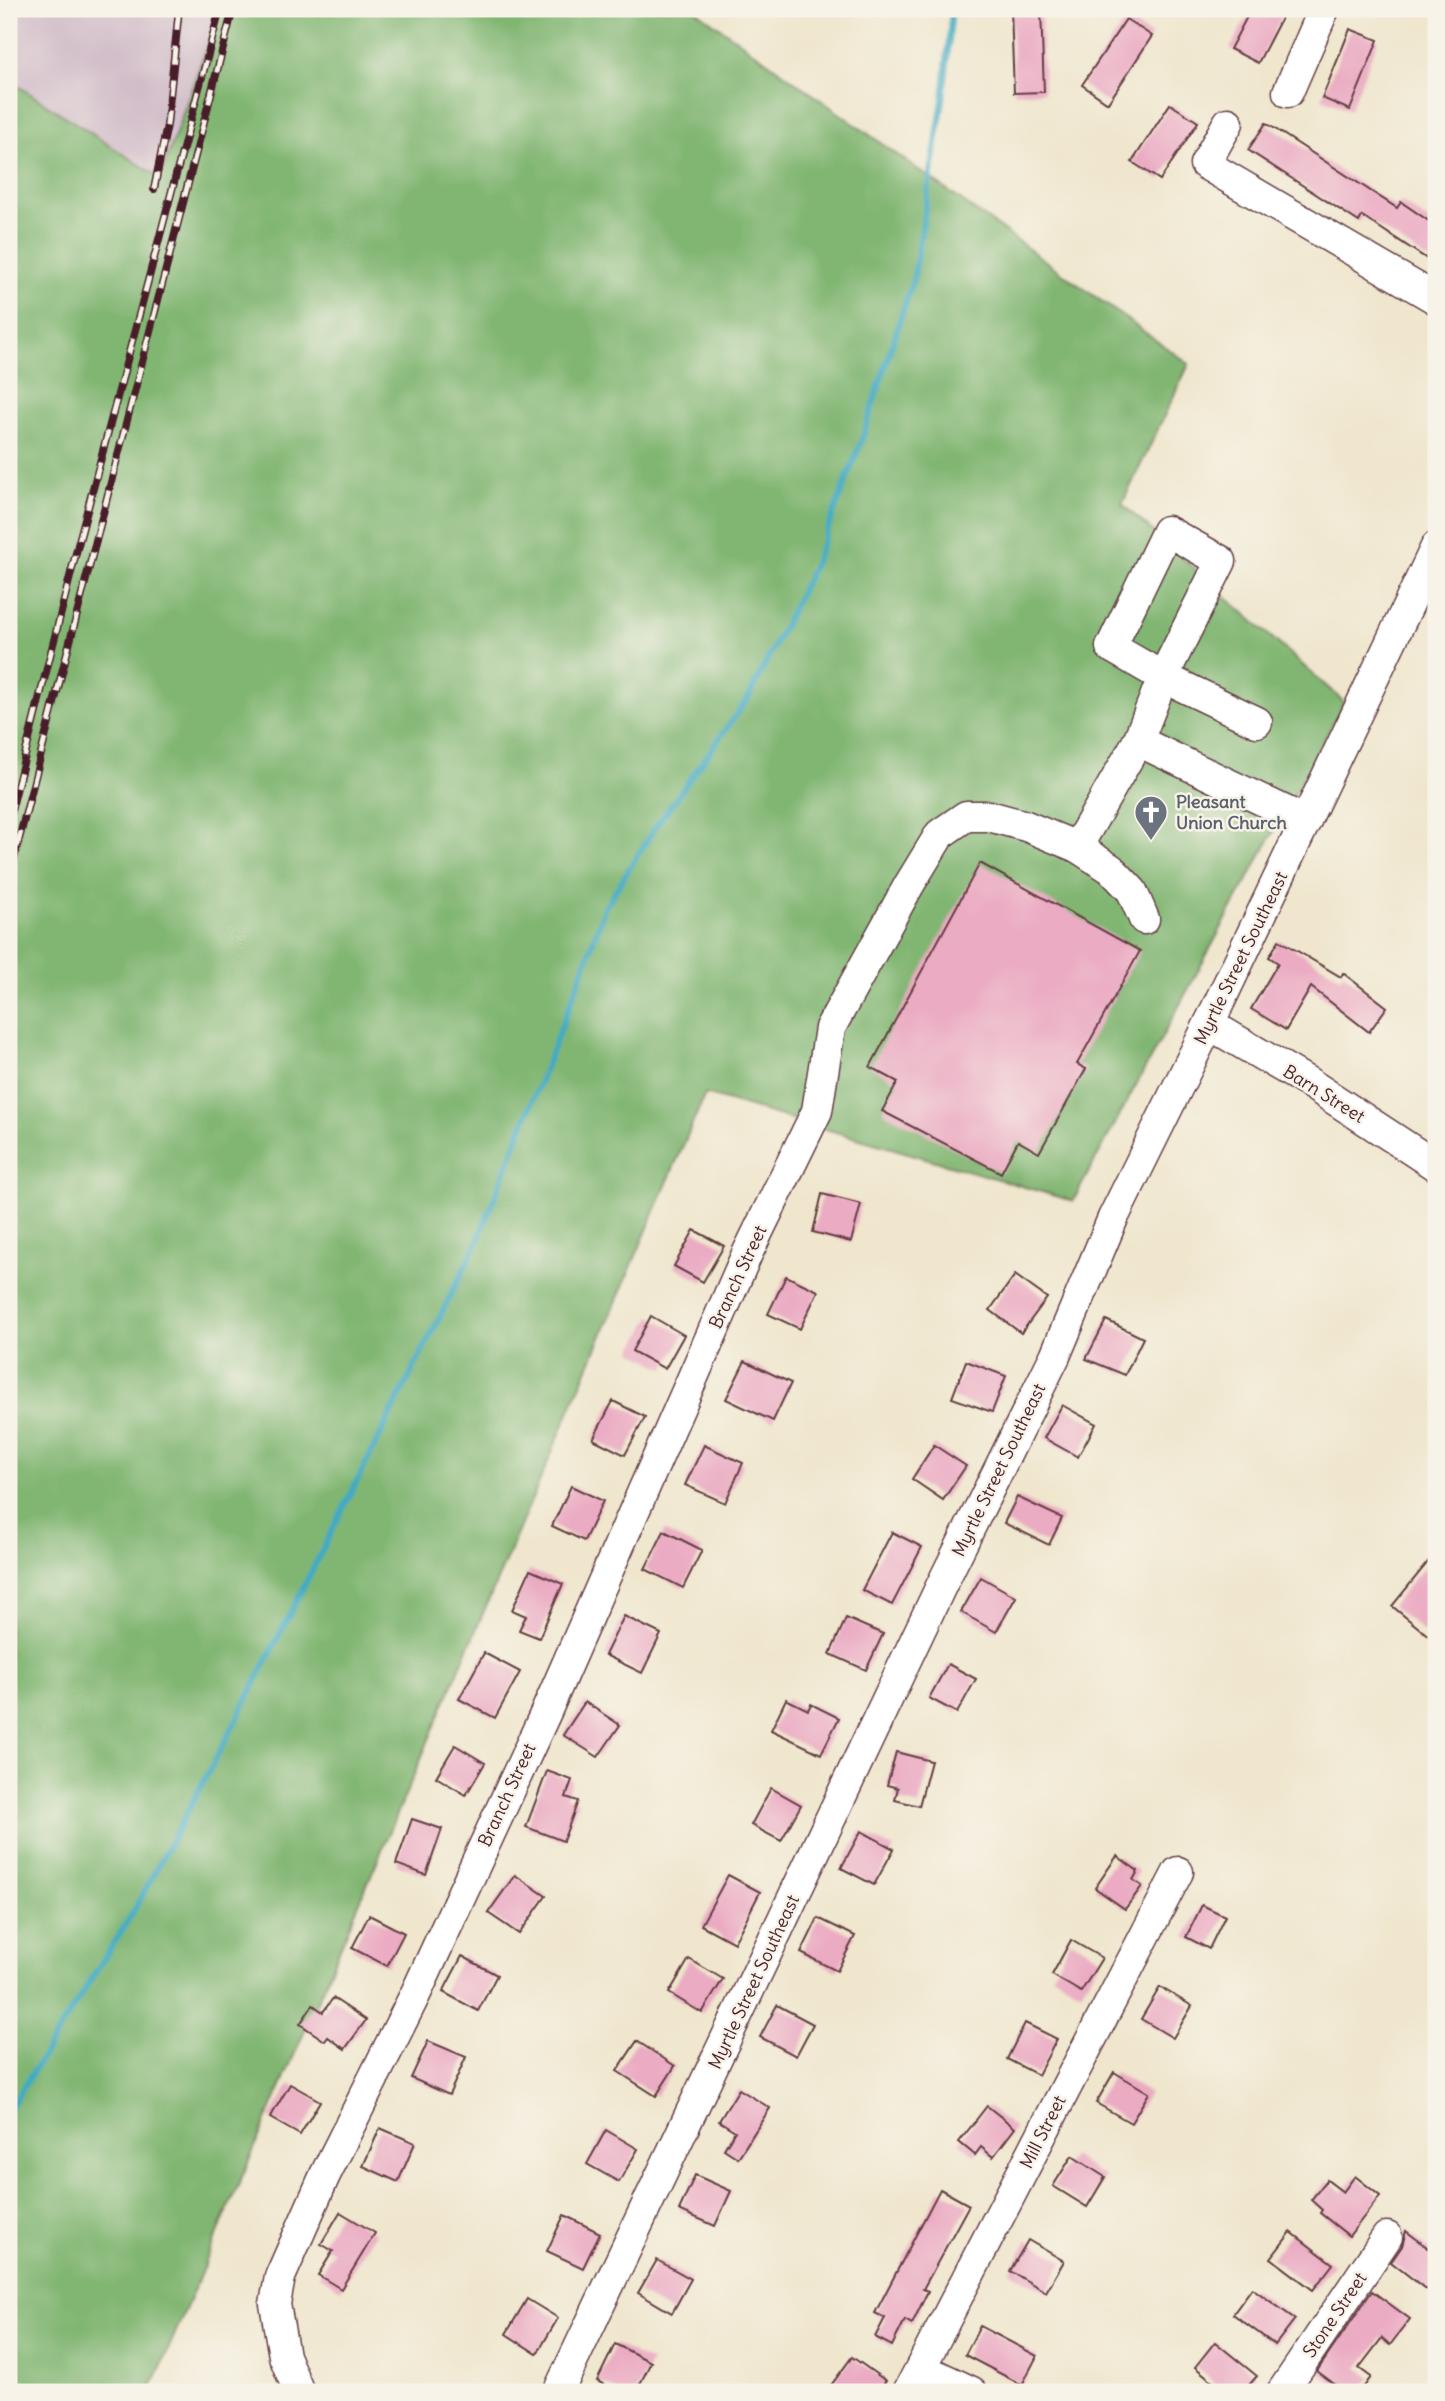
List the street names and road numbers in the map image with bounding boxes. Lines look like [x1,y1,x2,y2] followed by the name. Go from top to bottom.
[1189,867,1292,1048] street label: Myrtle Street Southeast
[1279,1059,1369,1128] street label: Barn Street
[704,1221,772,1332] street label: Branch Street
[947,1379,1050,1560] street label: Myrtle Street Southeast
[473,1739,541,1850] street label: Branch Street
[703,1891,804,2073] street label: Myrtle Street Southeast
[1014,2091,1071,2172] street label: Mill Street
[1298,2268,1372,2362] street label: Stone Street

